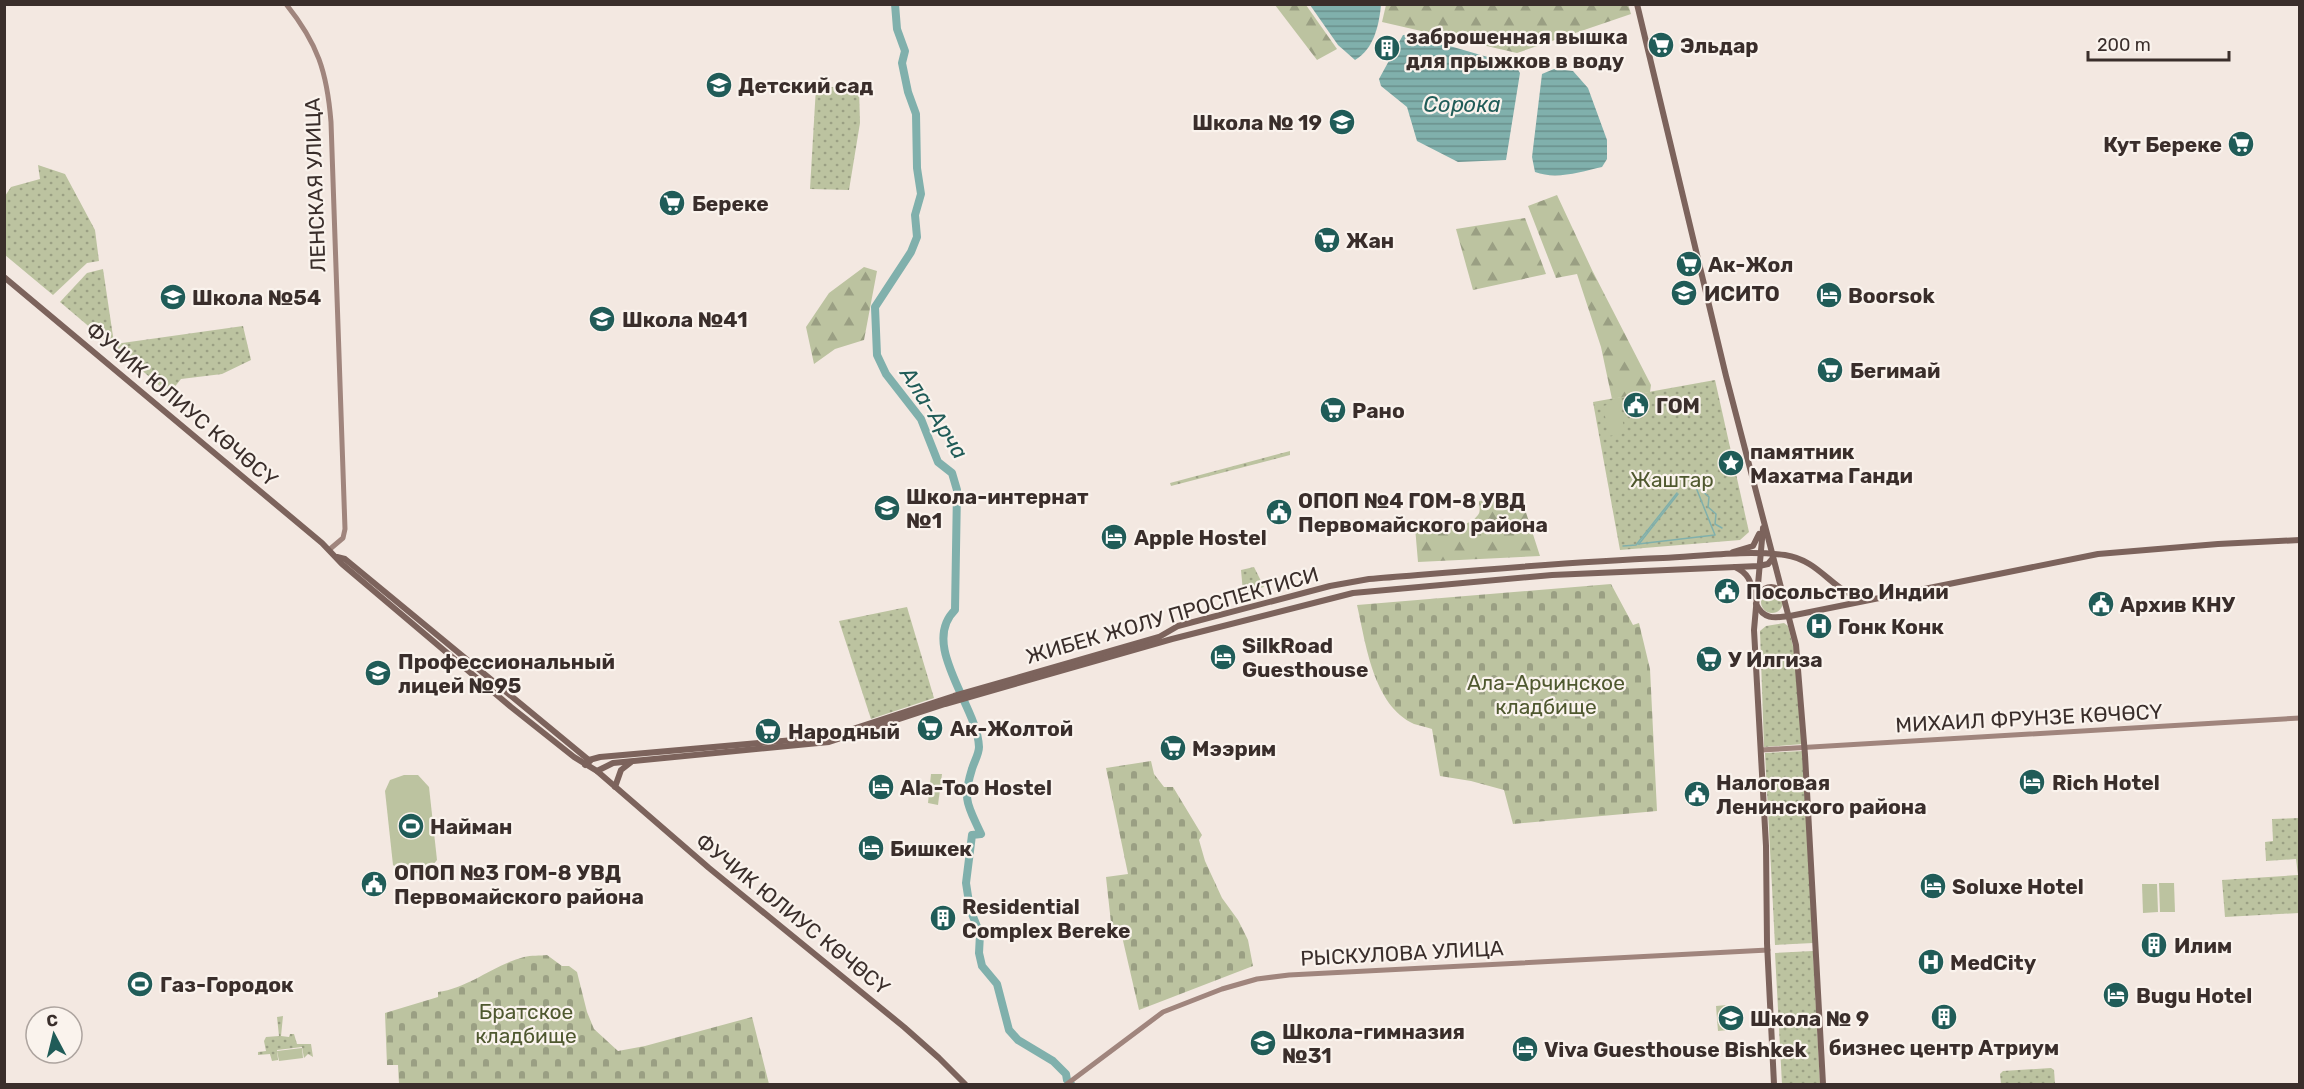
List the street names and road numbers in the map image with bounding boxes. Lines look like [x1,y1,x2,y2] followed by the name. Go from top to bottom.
[299,97,331,273] street label: ЛЕНСКАЯ УЛИЦА
[81,316,283,492] street label: ФУЧИК ЮЛИУС КӨЧӨСҮ
[1023,561,1321,669] street label: ЖИБЕК ЖОЛУ ПРОСПЕКТИСИ
[1895,699,2163,737] street label: МИХАИЛ ФРУНЗЕ КӨЧӨСҮ
[691,828,895,1000] street label: ФУЧИК ЮЛИУС КӨЧӨСҮ
[1300,935,1504,971] street label: РЫСКУЛОВА УЛИЦА

